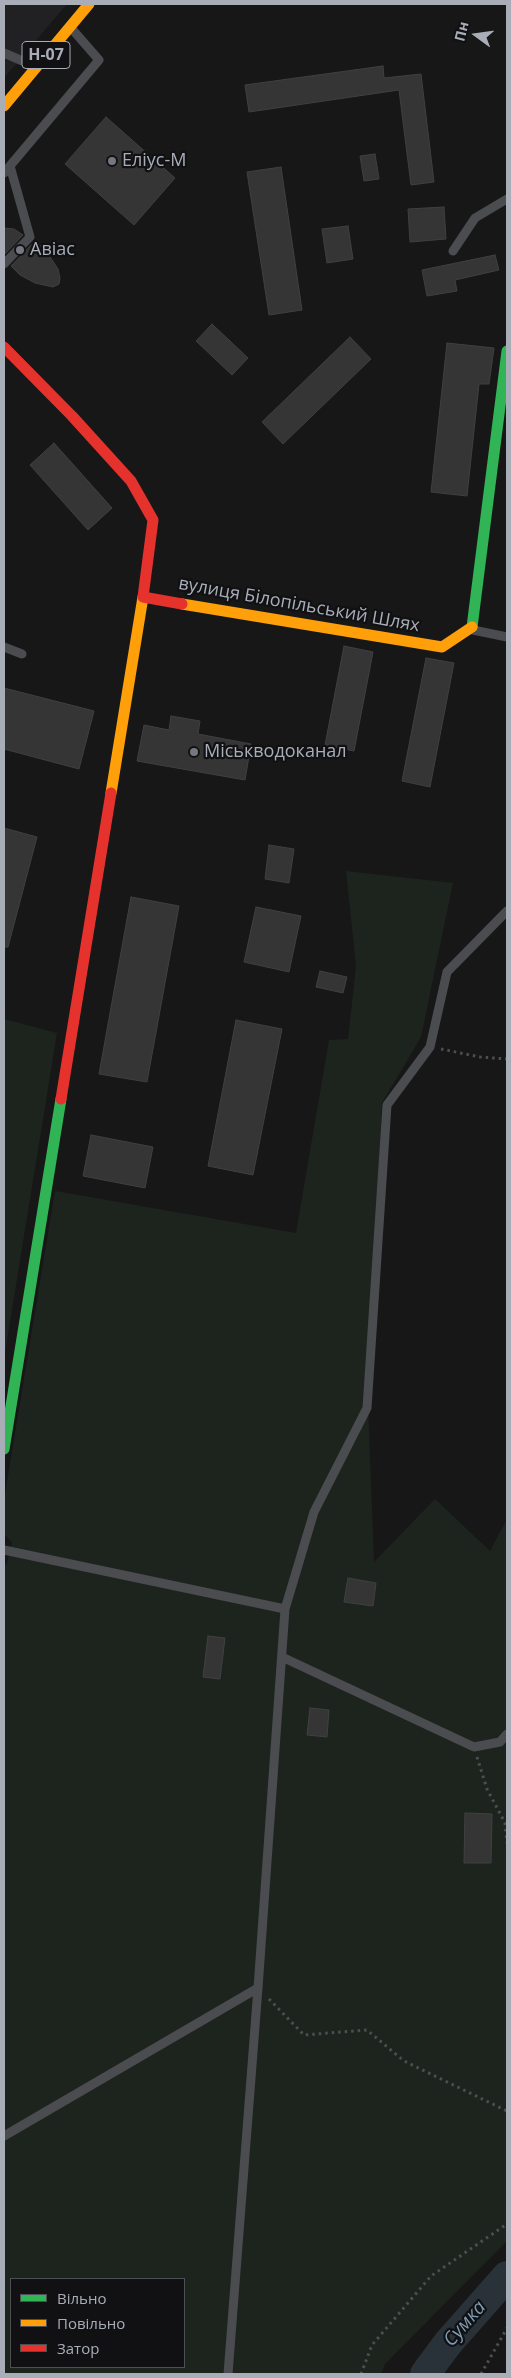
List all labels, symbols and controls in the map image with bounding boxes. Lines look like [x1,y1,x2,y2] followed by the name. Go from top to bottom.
[451,10,501,60] north arrow
[449,19,473,43] text: Пн
[22,42,70,68] road number: Н-07
[122,150,186,172] place label: Еліус-М
[106,155,118,167] marker: Еліус-М
[30,239,75,261] place label: Авіас
[14,244,26,256] marker: Авіас
[177,573,421,637] street label: вулиця Білопільський Шлях
[204,741,347,763] place label: Міськводоканал
[188,746,200,758] marker: Міськводоканал
[10,2278,185,2368] legend
[57,2288,106,2308] text: Вільно
[439,2297,491,2351] water label: Сумка
[57,2313,125,2333] text: Повільно
[57,2338,99,2358] text: Затор

